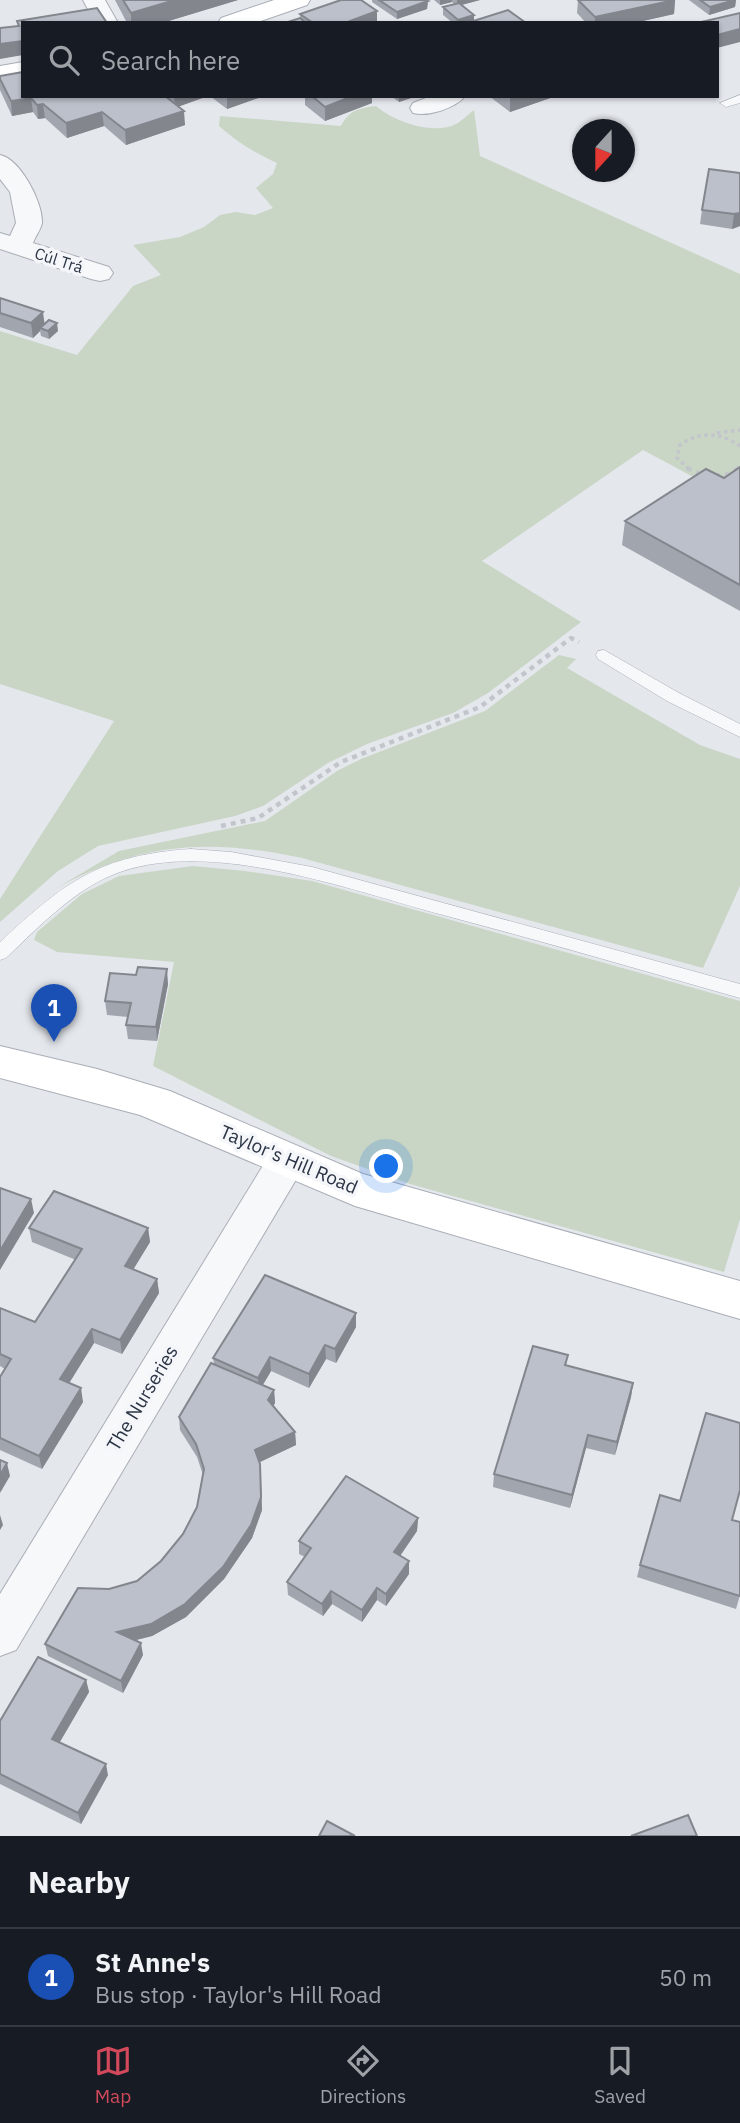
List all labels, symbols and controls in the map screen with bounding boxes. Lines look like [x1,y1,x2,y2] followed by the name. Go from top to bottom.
[21,21,719,98] search box
[45,41,83,79] icon: search
[101,43,240,77] text: Search here
[572,119,635,182] north arrow
[32,243,86,277] street label: Cúl Trá
[31,984,77,1042] pin: 1
[216,1119,362,1199] street label: Taylor's Hill Road
[369,1149,403,1183] your location
[101,1341,183,1455] street label: The Nurseries
[28,1862,130,1901] text: Nearby
[95,1945,210,1979] text: St Anne's
[44,1962,58,1992] text: 1
[659,1962,712,1992] text: 50 m
[95,1979,382,2009] text: Bus stop · Taylor's Hill Road
[94,2042,132,2108] tab: Map
[320,2042,406,2108] tab: Directions
[594,2042,646,2108] tab: Saved

